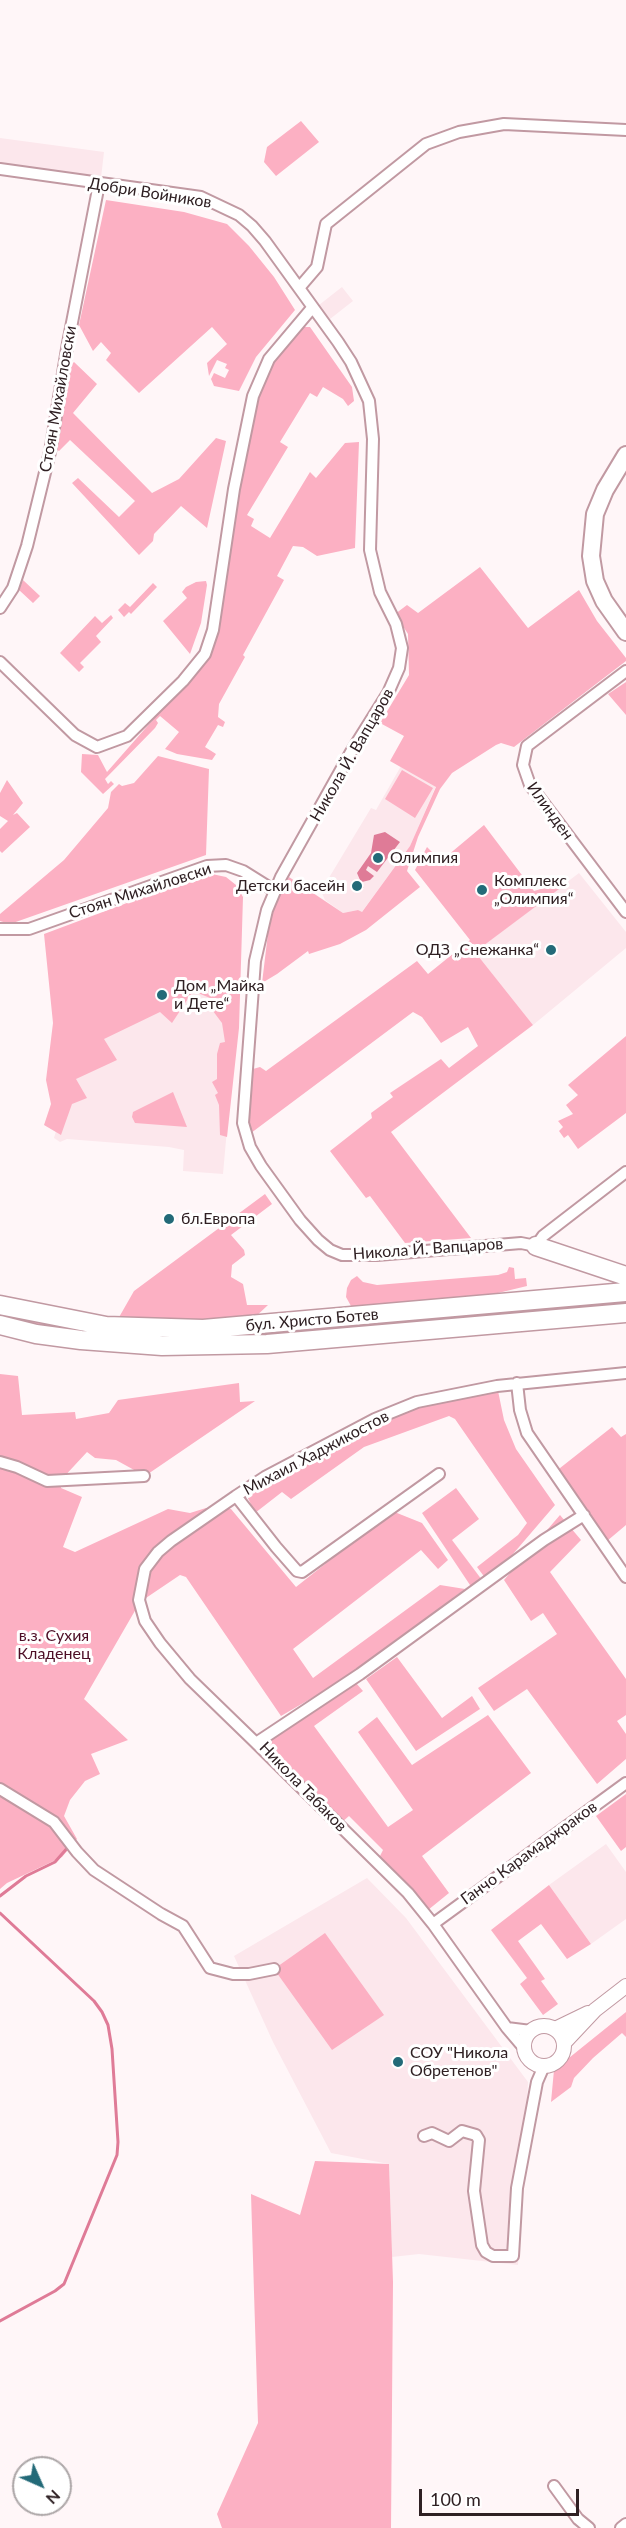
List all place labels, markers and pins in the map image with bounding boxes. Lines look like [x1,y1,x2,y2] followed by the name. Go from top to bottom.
[390,848,458,868] place label: Олимпия
[371,851,385,865] marker: Олимпия
[494,871,573,909] place label: Комплекс „Олимпия“
[236,876,345,896] place label: Детски басейн
[350,879,364,893] marker: Детски басейн
[475,883,489,897] marker: Комплекс „Олимпия“
[416,940,539,960] place label: ОДЗ „Снежанка“
[544,943,558,957] marker: ОДЗ „Снежанка“
[174,976,264,1014] place label: Дом „Майка и Дете“
[155,988,169,1002] marker: Дом „Майка и Дете“
[181,1209,255,1229] place label: бл.Европа
[162,1212,176,1226] marker: бл.Европа
[410,2043,508,2081] place label: СОУ "Никола Обретенов"
[391,2055,405,2069] marker: СОУ "Никола Обретенов"

